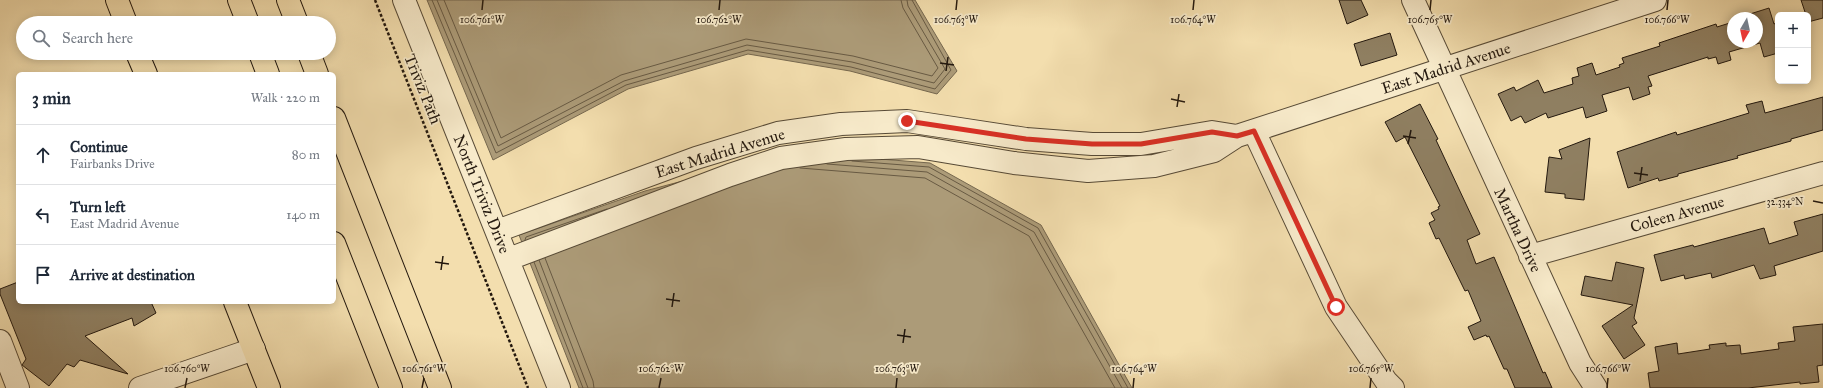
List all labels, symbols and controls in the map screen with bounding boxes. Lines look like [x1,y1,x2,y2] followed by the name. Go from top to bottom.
[1727,12,1763,48] north arrow
[1775,12,1811,84] map controls
[1775,12,1811,48] button: +
[460,14,504,26] text: 106.761°W
[697,14,742,26] text: 106.762°W
[934,14,978,26] text: 106.763°W
[1170,14,1216,26] text: 106.764°W
[1408,14,1453,26] text: 106.765°W
[1645,14,1690,26] text: 106.766°W
[16,16,336,60] search box
[30,27,52,49] icon: search
[62,29,133,47] text: Search here
[1379,38,1513,98] street label: East Madrid Avenue
[1775,48,1811,84] button: −
[400,51,446,127] street label: Triviz Path
[32,88,71,109] text: 3 min
[251,90,320,106] text: Walk · 220 m
[898,112,916,130] route end
[653,124,787,182] street label: East Madrid Avenue
[450,132,515,256] street label: North Triviz Drive
[70,138,128,156] text: Continue
[32,144,54,166] icon: ahead
[292,147,320,163] text: 80 m
[70,156,155,172] text: Fairbanks Drive
[1490,185,1546,276] street label: Martha Drive
[1628,191,1726,236] street label: Coleen Avenue
[1767,196,1804,208] text: 32.334°N
[70,198,126,216] text: Turn left
[32,204,54,226] icon: left
[286,207,320,223] text: 140 m
[70,216,179,232] text: East Madrid Avenue
[32,264,54,286] icon: arrive
[70,266,195,284] text: Arrive at destination
[1327,298,1345,316] route start
[164,363,210,375] text: 106.760°W
[402,363,446,375] text: 106.761°W
[639,363,684,375] text: 106.762°W
[875,363,919,375] text: 106.763°W
[1111,363,1157,375] text: 106.764°W
[1349,363,1394,375] text: 106.765°W
[1586,363,1631,375] text: 106.766°W

